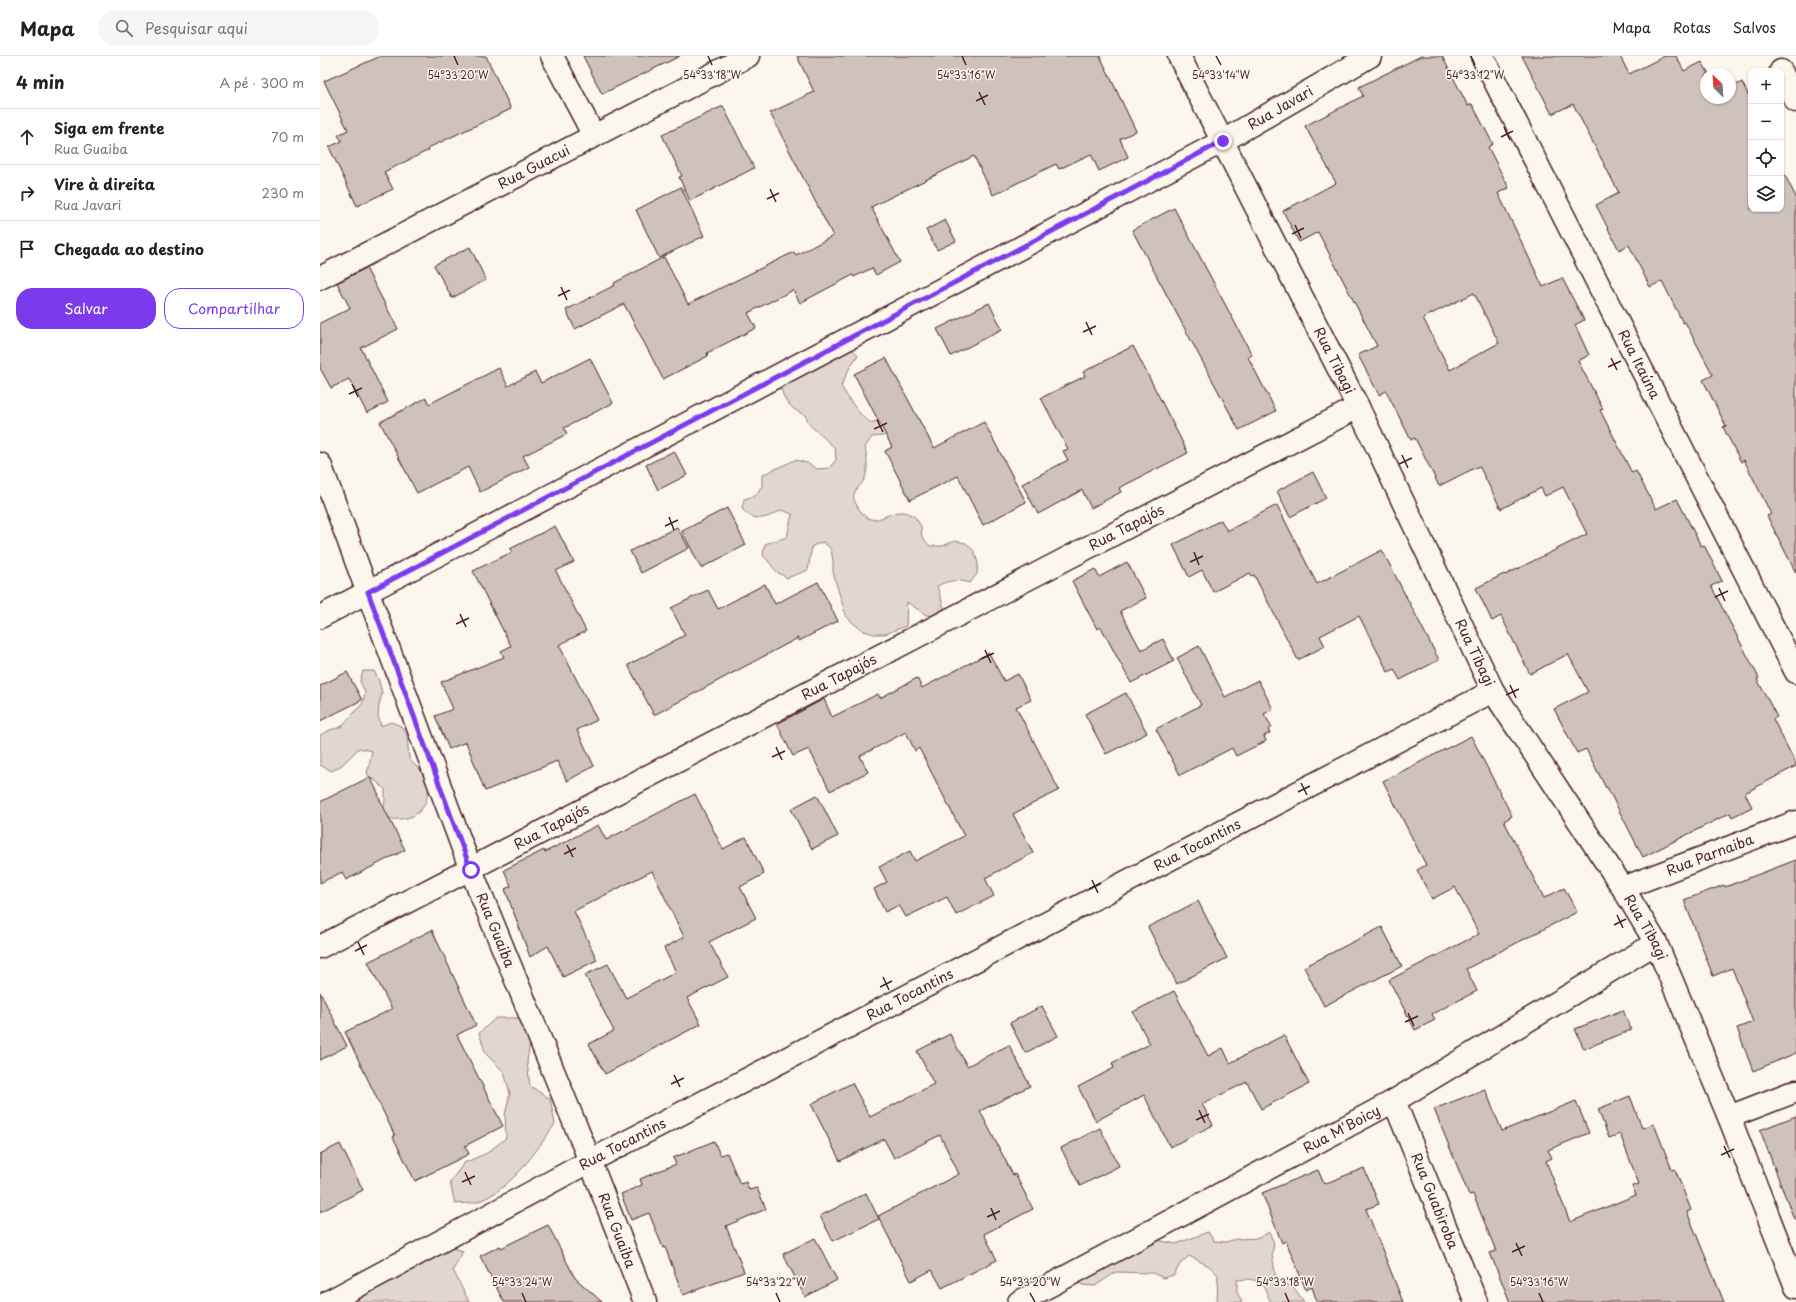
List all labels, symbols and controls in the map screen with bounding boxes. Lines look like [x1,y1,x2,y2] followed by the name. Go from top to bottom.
[99,10,379,46] search box
[20,14,75,42] text: Mapa
[145,16,248,39] text: Pesquisar aqui
[113,17,135,39] icon: search
[1612,17,1651,38] text: Mapa
[1673,17,1711,38] text: Rotas
[1733,17,1776,38] text: Salvos
[427,67,489,82] text: 54°33'20"W
[683,67,742,82] text: 54°33'18"W
[937,67,996,82] text: 54°33'16"W
[1192,67,1251,82] text: 54°33'14"W
[1446,67,1505,82] text: 54°33'12"W
[1700,68,1736,104] north arrow
[1748,68,1784,212] map controls
[1748,68,1784,104] button: +
[16,69,64,95] text: 4 min
[219,73,304,92] text: A pé · 300 m
[1243,80,1317,135] street label: Rua Javari
[1748,104,1784,140] button: −
[54,116,164,139] text: Siga em frente
[16,126,38,148] icon: ahead
[271,127,304,146] text: 70 m
[1214,132,1232,150] route end
[54,139,128,158] text: Rua Guaiba
[494,139,573,194] street label: Rua Guacui
[1748,140,1784,176] button: locate
[54,172,155,195] text: Vire à direita
[1748,176,1784,212] button: layers
[16,182,38,204] icon: right
[262,183,304,202] text: 230 m
[54,195,121,214] text: Rua Javari
[54,237,204,260] text: Chegada ao destino
[16,238,38,260] icon: arrive
[16,288,156,329] button: Salvar
[164,288,304,329] button: Compartilhar
[1309,323,1361,398] street label: Rua Tibagi
[1613,326,1666,402] street label: Rua Itaúna
[1085,499,1168,555] street label: Rua Tapajós
[1450,615,1500,690] street label: Rua Tibagi
[797,648,880,705] street label: Rua Tapajós
[510,798,593,854] street label: Rua Tapajós
[1150,813,1244,876] street label: Rua Tocantins
[1663,828,1757,881] street label: Rua Parnaiba
[462,861,480,879] route start
[471,889,521,971] street label: Rua Guaiba
[1619,890,1673,963] street label: Rua Tibagi
[862,963,957,1026] street label: Rua Tocantins
[1299,1099,1384,1158] street label: Rua M'Boicy
[575,1112,669,1175] street label: Rua Tocantins
[1406,1150,1464,1252] street label: Rua Guabiroba
[593,1189,642,1271] street label: Rua Guaiba
[492,1274,553,1289] text: 54°33'24"W
[746,1274,807,1289] text: 54°33'22"W
[999,1274,1061,1289] text: 54°33'20"W
[1256,1274,1315,1289] text: 54°33'18"W
[1510,1274,1569,1289] text: 54°33'16"W

